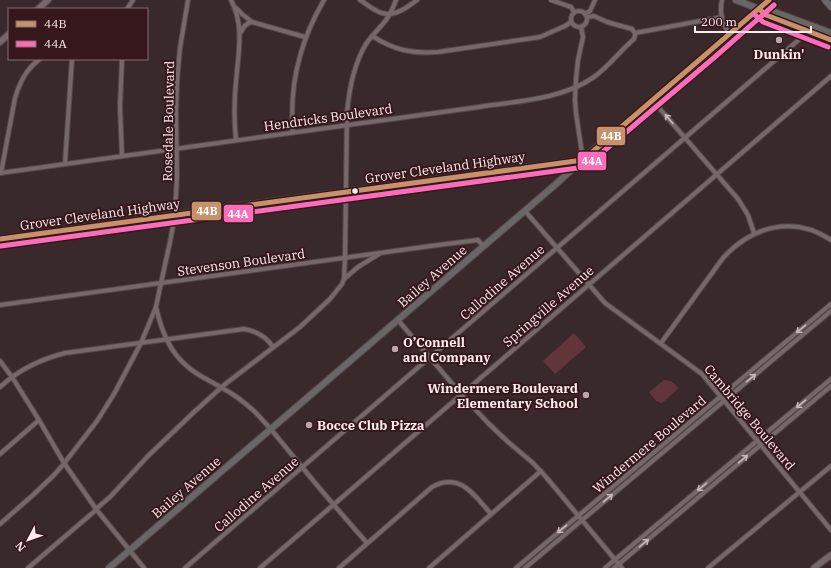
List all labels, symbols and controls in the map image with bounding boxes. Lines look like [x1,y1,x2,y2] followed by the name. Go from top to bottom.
[8,8,148,60] legend
[695,8,811,34] scale bar
[701,14,737,29] text: 200 m
[44,16,66,31] text: 44B
[774,35,784,45] marker: Dunkin'
[44,36,67,51] text: 44A
[754,46,804,63] place label: Dunkin'
[159,60,178,181] street label: Rosedale Boulevard
[263,100,393,135] street label: Hendricks Boulevard
[664,114,673,125] one-way arrow
[596,126,626,146] line badge: 44B
[601,129,622,143] text: 44B
[364,148,526,187] street label: Grover Cleveland Highway
[577,151,607,171] line badge: 44A
[582,154,603,168] text: 44A
[350,186,360,196] unlabelled marker
[19,195,181,234] street label: Grover Cleveland Highway
[191,201,222,221] line badge: 44B
[197,204,218,218] text: 44B
[223,204,254,223] line badge: 44A
[228,207,249,221] text: 44A
[457,241,548,324] street label: Callodine Avenue
[394,242,471,311] street label: Bailey Avenue
[176,245,306,280] street label: Stevenson Boulevard
[499,262,597,351] street label: Springville Avenue
[796,325,807,334] one-way arrow
[403,334,491,366] place label: O’Connell and Company
[390,344,400,354] marker: O’Connell and Company
[700,361,799,474] street label: Cambridge Boulevard
[745,374,756,383] one-way arrow
[427,380,578,412] place label: Windermere Boulevard Elementary School
[581,390,591,400] marker: Windermere Boulevard Elementary School
[589,392,710,497] street label: Windermere Boulevard
[796,399,806,408] one-way arrow
[317,417,425,434] place label: Bocce Club Pizza
[304,420,314,430] marker: Bocce Club Pizza
[148,453,225,522] street label: Bailey Avenue
[211,453,302,536] street label: Callodine Avenue
[738,455,749,464] one-way arrow
[696,483,707,492] one-way arrow
[603,493,613,502] one-way arrow
[8,520,48,560] north arrow
[556,525,567,534] one-way arrow
[12,538,29,554] text: N
[638,538,649,547] one-way arrow

